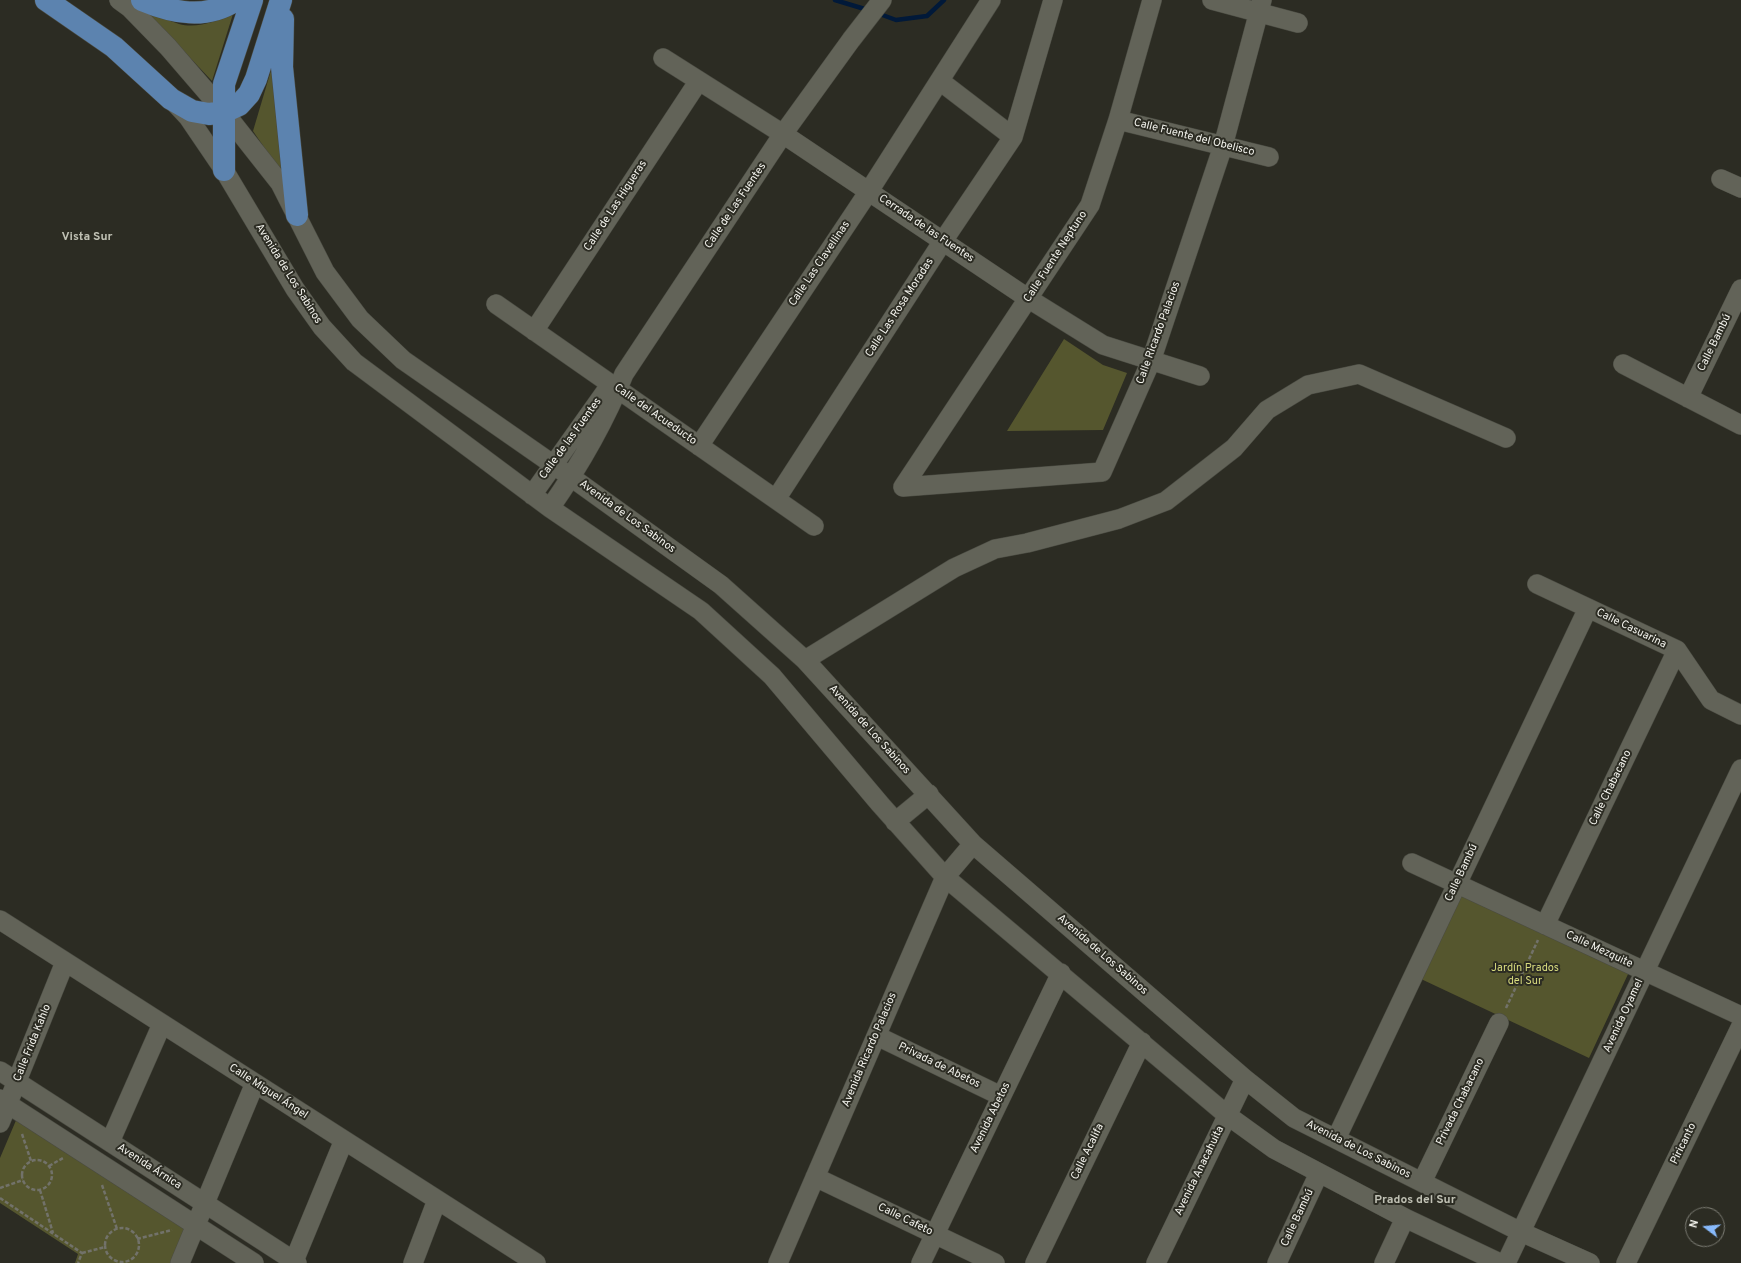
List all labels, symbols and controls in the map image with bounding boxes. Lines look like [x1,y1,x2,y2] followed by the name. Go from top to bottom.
[1132,117,1256,159] street label: Calle Fuente del Obelisco
[582,158,650,254] street label: Calle de Las Higueras
[702,161,770,251] street label: Calle de Las Fuentes
[876,192,976,266] street label: Cerrada de las Fuentes
[1022,209,1090,305] street label: Calle Fuente Neptuno
[787,219,853,309] street label: Calle Las Clavellinas
[252,221,324,327] street label: Avenida de Los Sabinos
[61,231,113,245] district label: Vista Sur
[863,256,937,360] street label: Calle Las Rosa Moradas
[1134,280,1184,386] street label: Calle Ricardo Palacios
[1695,312,1735,374] street label: Calle Bambú
[611,382,699,448] street label: Calle del Acueducto
[537,396,605,482] street label: Calle de las Fuentes
[576,478,678,556] street label: Avenida de Los Sabinos
[1594,606,1668,652] street label: Calle Casuarina
[825,683,913,777] street label: Avenida de Los Sabinos
[1587,748,1635,828] street label: Calle Chabacano
[1443,842,1481,904] street label: Calle Bambú
[1054,912,1150,998] street label: Avenida de Los Sabinos
[1563,929,1635,971] street label: Calle Mezquite
[1491,962,1559,988] park label: Jardín Prados del Sur
[1601,977,1647,1055] street label: Avenida Oyamel
[840,991,900,1109] street label: Avenida Ricardo Palacios
[11,1002,55,1084] street label: Calle Frida Kahlo
[896,1040,982,1092] street label: Privada de Abetos
[1434,1056,1488,1148] street label: Privada Chabacano
[226,1062,310,1122] street label: Calle Miguel Ángel
[968,1081,1014,1155] street label: Avenida Abetos
[1304,1118,1412,1182] street label: Avenida de Los Sabinos
[1668,1121,1700,1167] street label: Piricanto
[1069,1122,1107,1182] street label: Calle Acalifa
[1173,1124,1227,1218] street label: Avenida Anacahuita
[114,1141,184,1193] street label: Avenida Árnica
[1279,1187,1317,1249] street label: Calle Bambú
[1374,1194,1456,1208] district label: Prados del Sur
[875,1201,935,1239] street label: Calle Cafeto
[1685,1207,1725,1247] north arrow
[1687,1218,1702,1230] text: N

